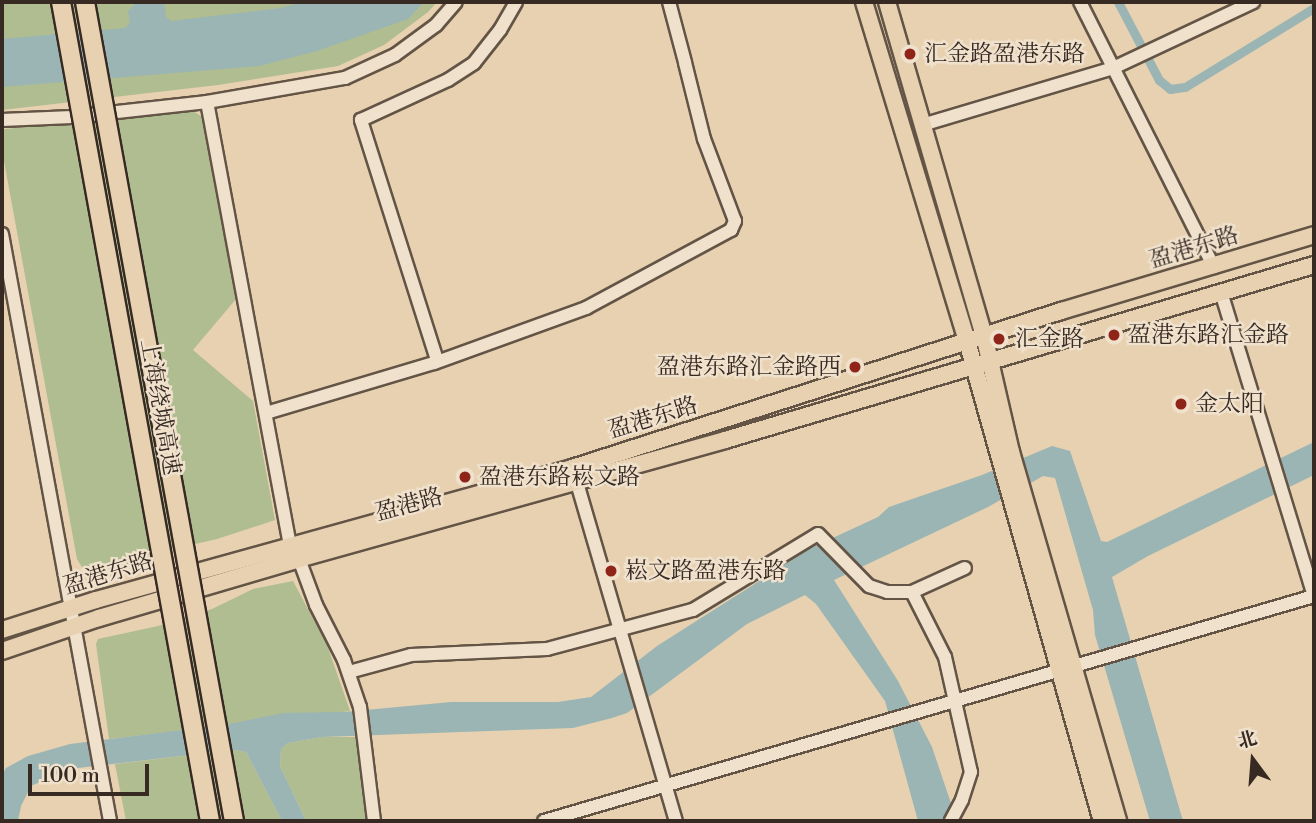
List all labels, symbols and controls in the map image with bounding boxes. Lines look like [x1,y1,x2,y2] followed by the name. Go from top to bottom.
[924,40,1085,68] place label: 汇金路盈港东路
[902,46,918,62] marker: 汇金路盈港东路
[1146,221,1242,275] street label: 盈港东路
[1128,321,1289,349] place label: 盈港东路汇金路
[1015,325,1084,353] place label: 汇金路
[1106,327,1122,343] marker: 盈港东路汇金路
[989,329,1009,349] marker: 汇金路
[134,337,186,477] street label: 上海绕城高速
[657,353,841,381] place label: 盈港东路汇金路西
[847,359,863,375] marker: 盈港东路汇金路西
[1195,390,1264,418] place label: 金太阳
[605,391,701,445] street label: 盈港东路
[1173,396,1189,412] marker: 金太阳
[479,463,640,491] place label: 盈港东路崧文路
[457,469,473,485] marker: 盈港东路崧文路
[372,483,446,527] street label: 盈港路
[60,547,156,601] street label: 盈港东路
[625,557,786,585] place label: 崧文路盈港东路
[603,563,619,579] marker: 崧文路盈港东路
[1218,725,1288,795] north arrow
[1235,726,1260,754] text: 北
[32,750,152,794] scale bar
[41,763,100,789] text: 100 m

